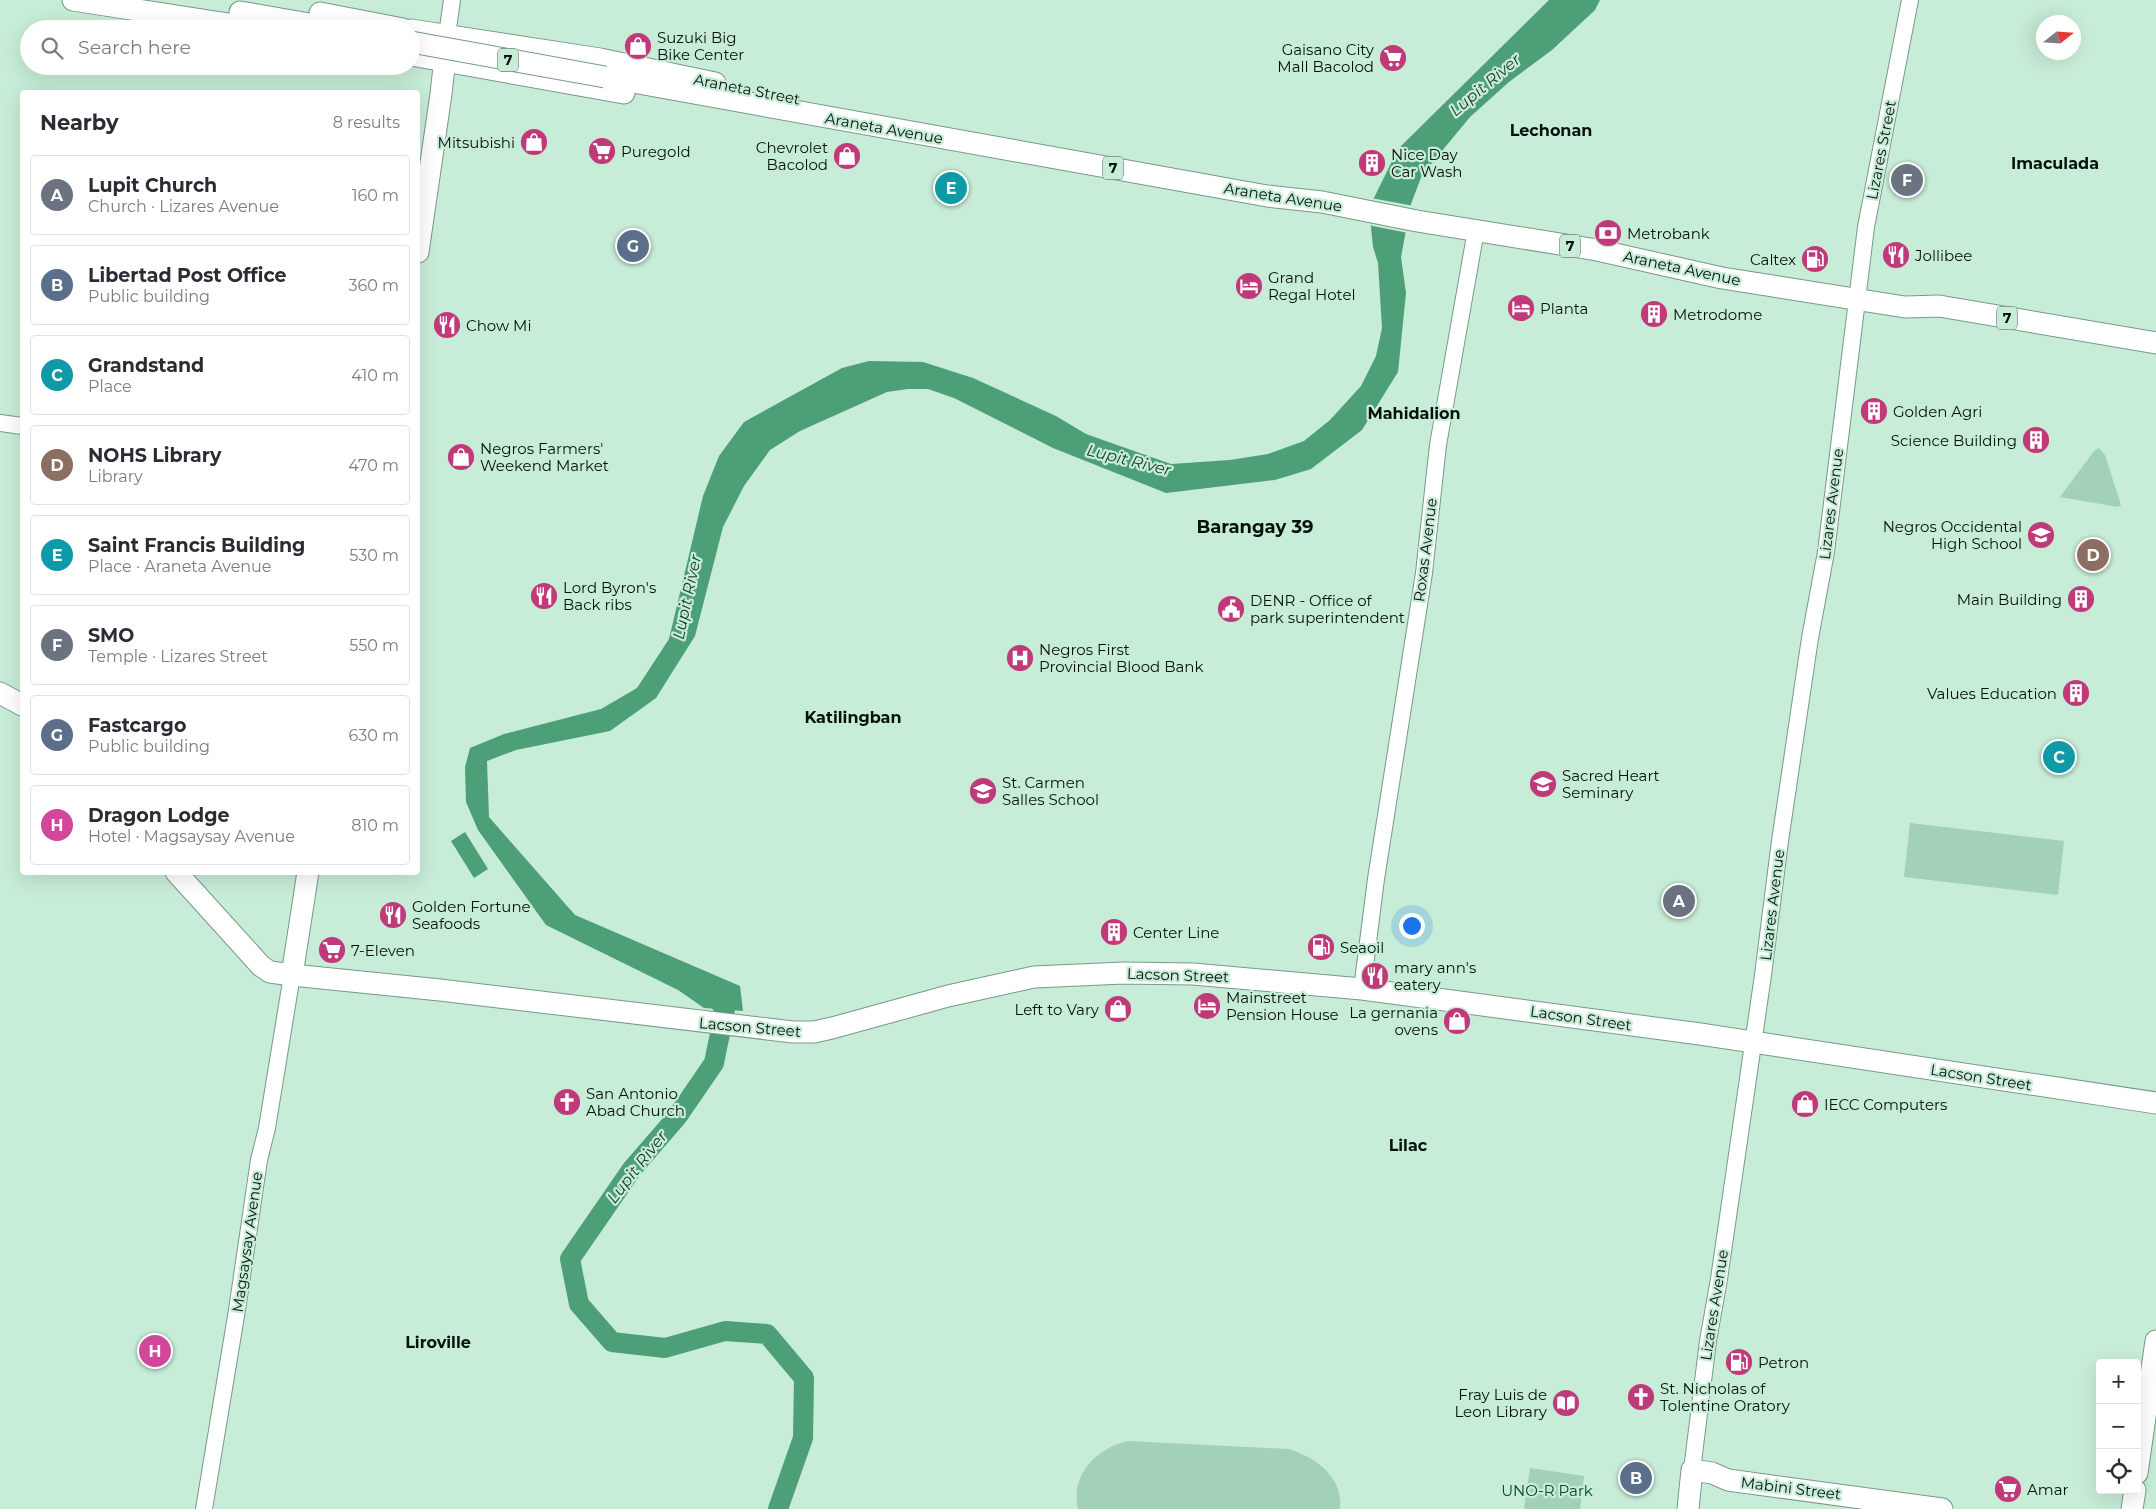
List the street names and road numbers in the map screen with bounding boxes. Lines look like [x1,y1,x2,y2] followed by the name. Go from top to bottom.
[498,48,518,72] road number: 7
[692,69,802,109] street label: Araneta Street
[1862,99,1900,201] street label: Lizares Street
[824,108,944,148] street label: Araneta Avenue
[1103,156,1123,180] road number: 7
[1223,178,1343,216] street label: Araneta Avenue
[1560,235,1580,258] road number: 7
[1622,246,1742,290] street label: Araneta Avenue
[1997,306,2017,330] road number: 7
[1815,447,1847,561] street label: Lizares Avenue
[1409,497,1441,603] street label: Roxas Avenue
[1756,848,1788,962] street label: Lizares Avenue
[1127,964,1229,986] street label: Lacson Street
[1529,1001,1633,1035] street label: Lacson Street
[698,1013,802,1041] street label: Lacson Street
[1929,1060,2033,1094] street label: Lacson Street
[228,1170,266,1314] street label: Magsaysay Avenue
[1696,1248,1732,1362] street label: Lizares Avenue
[1740,1472,1842,1504] street label: Mabini Street

